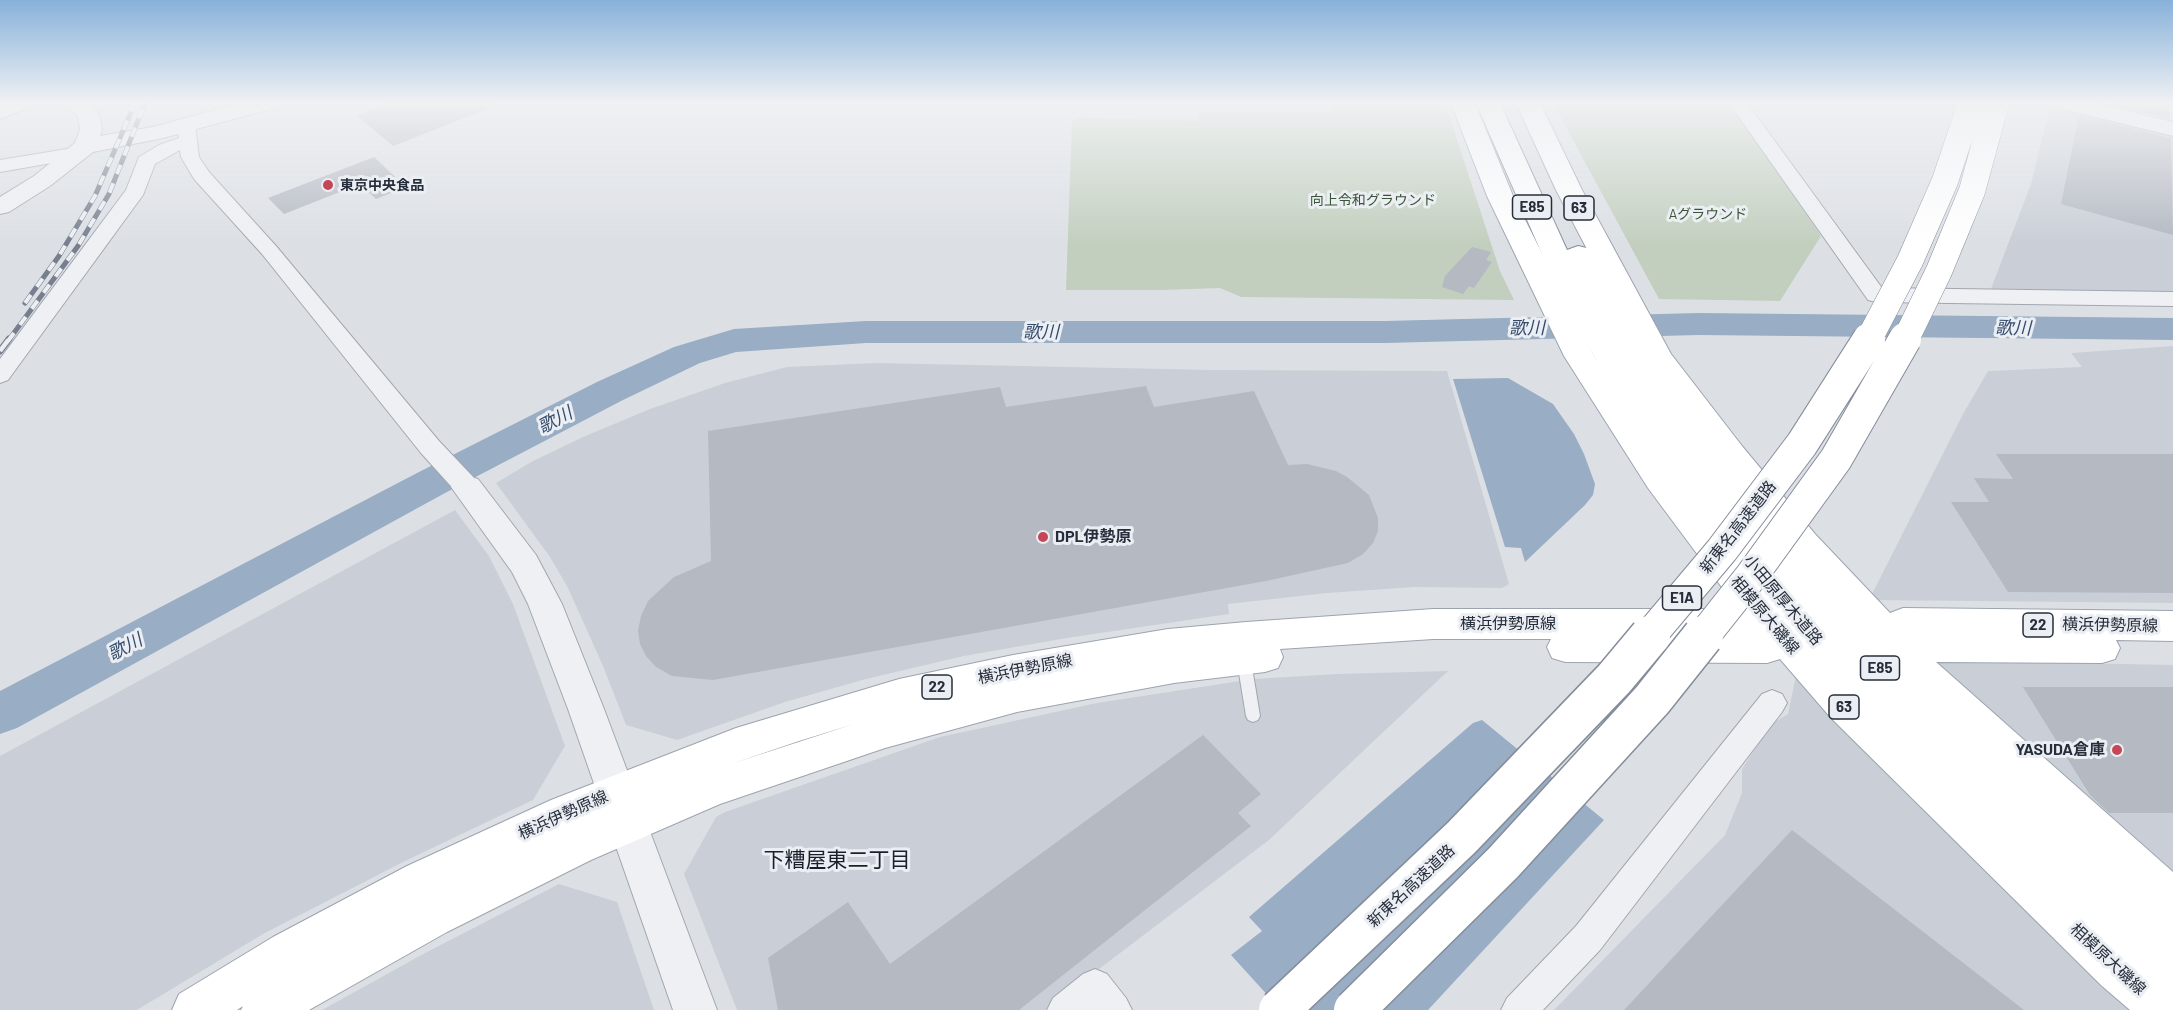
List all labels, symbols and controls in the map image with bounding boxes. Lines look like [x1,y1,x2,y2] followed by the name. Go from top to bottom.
[340,177,424,193] place label: 東京中央食品
[321,178,335,192] marker: 東京中央食品
[1310,192,1436,208] park label: 向上令和グラウンド
[1512,195,1552,219] road number: E85
[1564,196,1594,220] road number: 63
[1669,206,1747,222] park label: Aグラウンド
[1509,317,1545,339] water label: 歌川
[1995,317,2031,339] water label: 歌川
[1023,321,1059,343] water label: 歌川
[534,402,576,438] water label: 歌川
[1696,477,1780,577] street label: 新東名高速道路
[1055,527,1132,547] place label: DPL伊勢原
[1036,530,1050,544] marker: DPL伊勢原
[1740,551,1826,649] street label: 小田原厚木道路
[1727,572,1803,658] street label: 相模原大磯線
[1662,586,1702,610] road number: E1A
[2023,613,2053,637] road number: 22
[1460,614,1556,634] street label: 横浜伊勢原線
[2062,615,2158,635] street label: 横浜伊勢原線
[104,629,146,665] water label: 歌川
[976,650,1074,688] street label: 横浜伊勢原線
[1860,656,1900,680] road number: E85
[922,675,952,699] road number: 22
[1829,695,1859,719] road number: 63
[2015,740,2105,760] place label: YASUDA倉庫
[2110,743,2124,757] marker: YASUDA倉庫
[515,787,611,843] street label: 横浜伊勢原線
[1363,841,1459,931] street label: 新東名高速道路
[764,847,910,873] district label: 下糟屋東二丁目
[2066,919,2150,999] street label: 相模原大磯線

